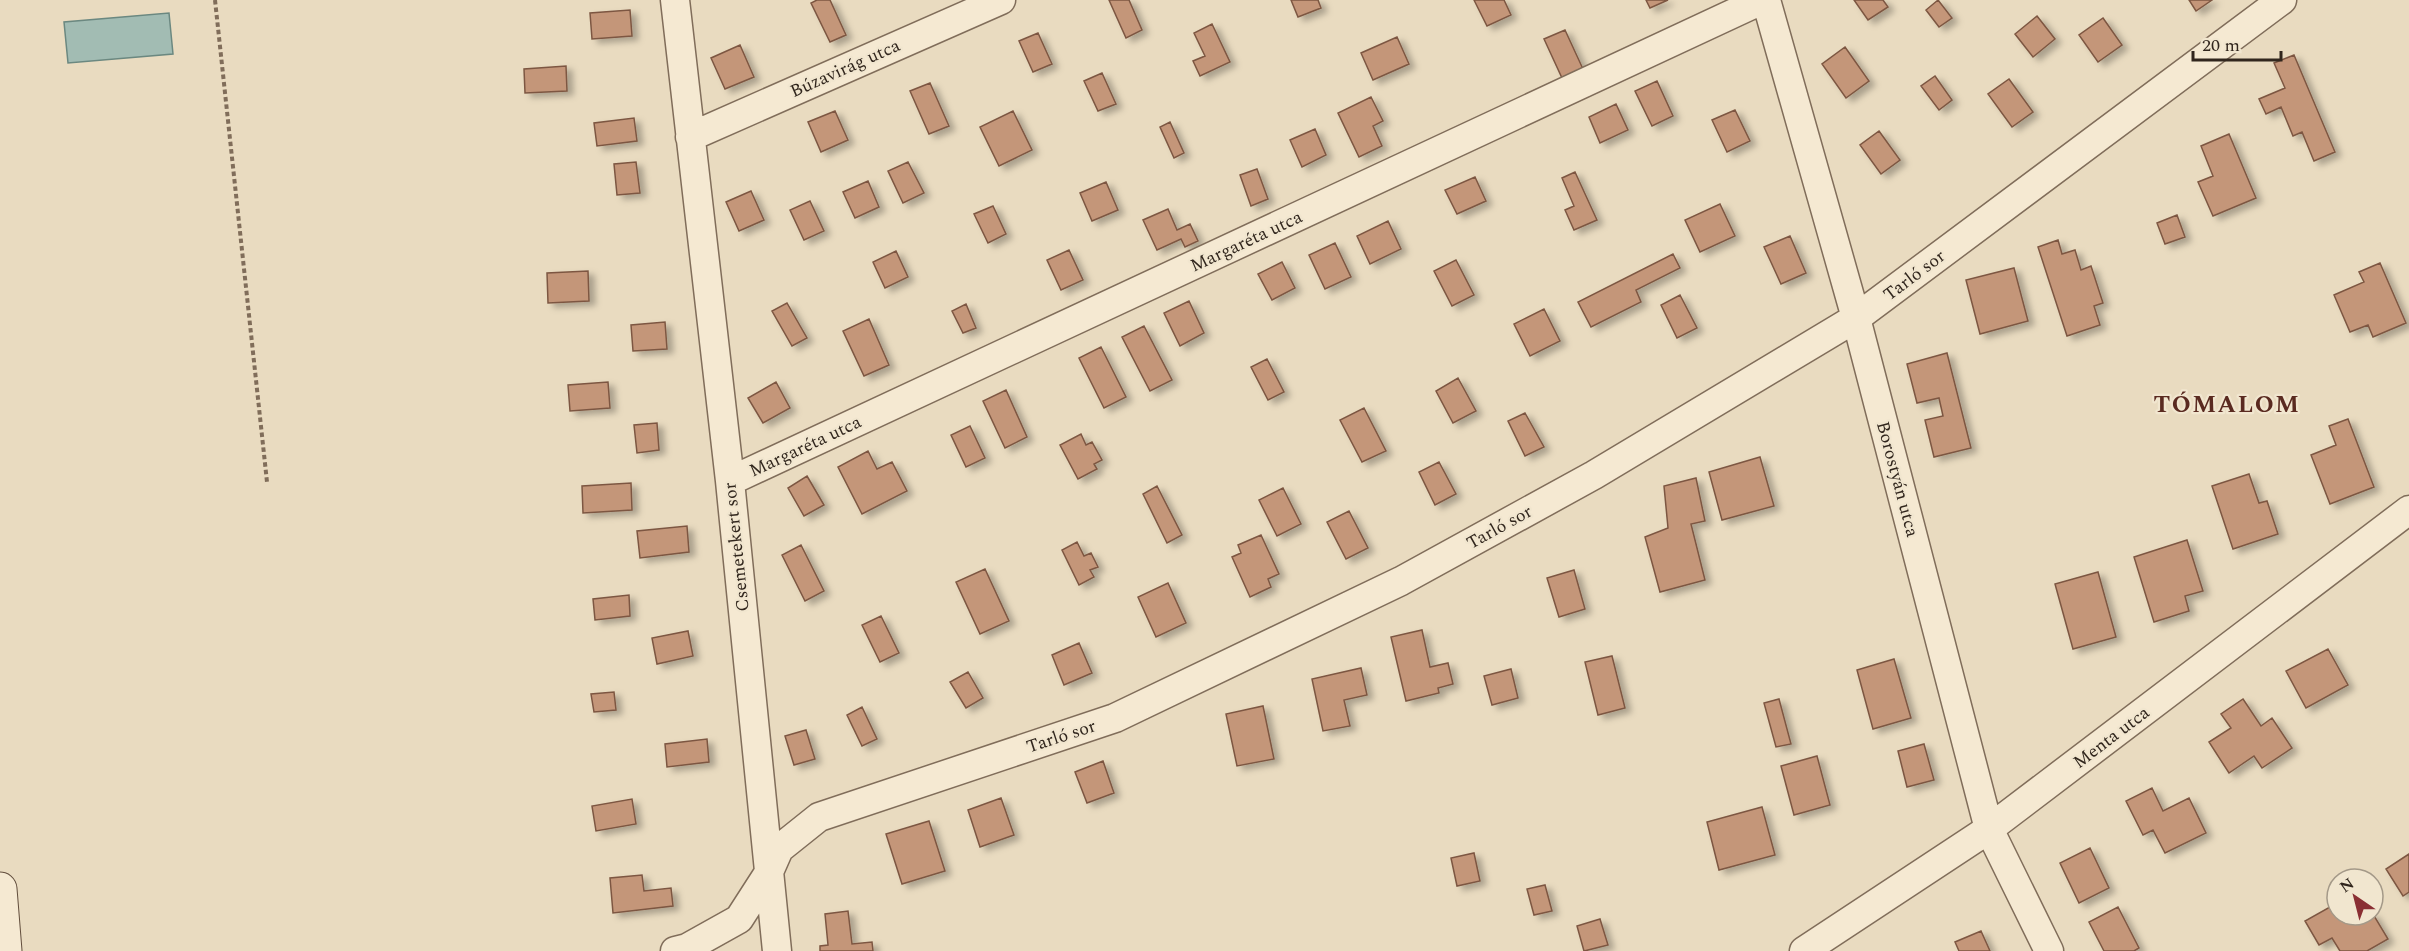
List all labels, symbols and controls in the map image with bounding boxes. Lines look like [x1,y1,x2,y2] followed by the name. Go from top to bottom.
[2193,24,2282,62] scale bar
[786,32,905,105] street label: Búzavirág utca
[2202,32,2240,59] text: 20 m
[1186,204,1307,279] street label: Margaréta utca
[1878,243,1951,308] street label: Tarló sor
[2153,387,2301,423] district label: TÓMALOM
[745,409,866,484] street label: Margaréta utca
[1869,418,1926,540] street label: Borostyán utca
[716,481,757,613] street label: Csemetekert sor
[1461,498,1537,557] street label: Tarló sor
[2067,699,2156,775] street label: Menta utca
[1023,713,1099,760] street label: Tarló sor
[2325,867,2385,927] north arrow
[2335,872,2359,899] text: N

